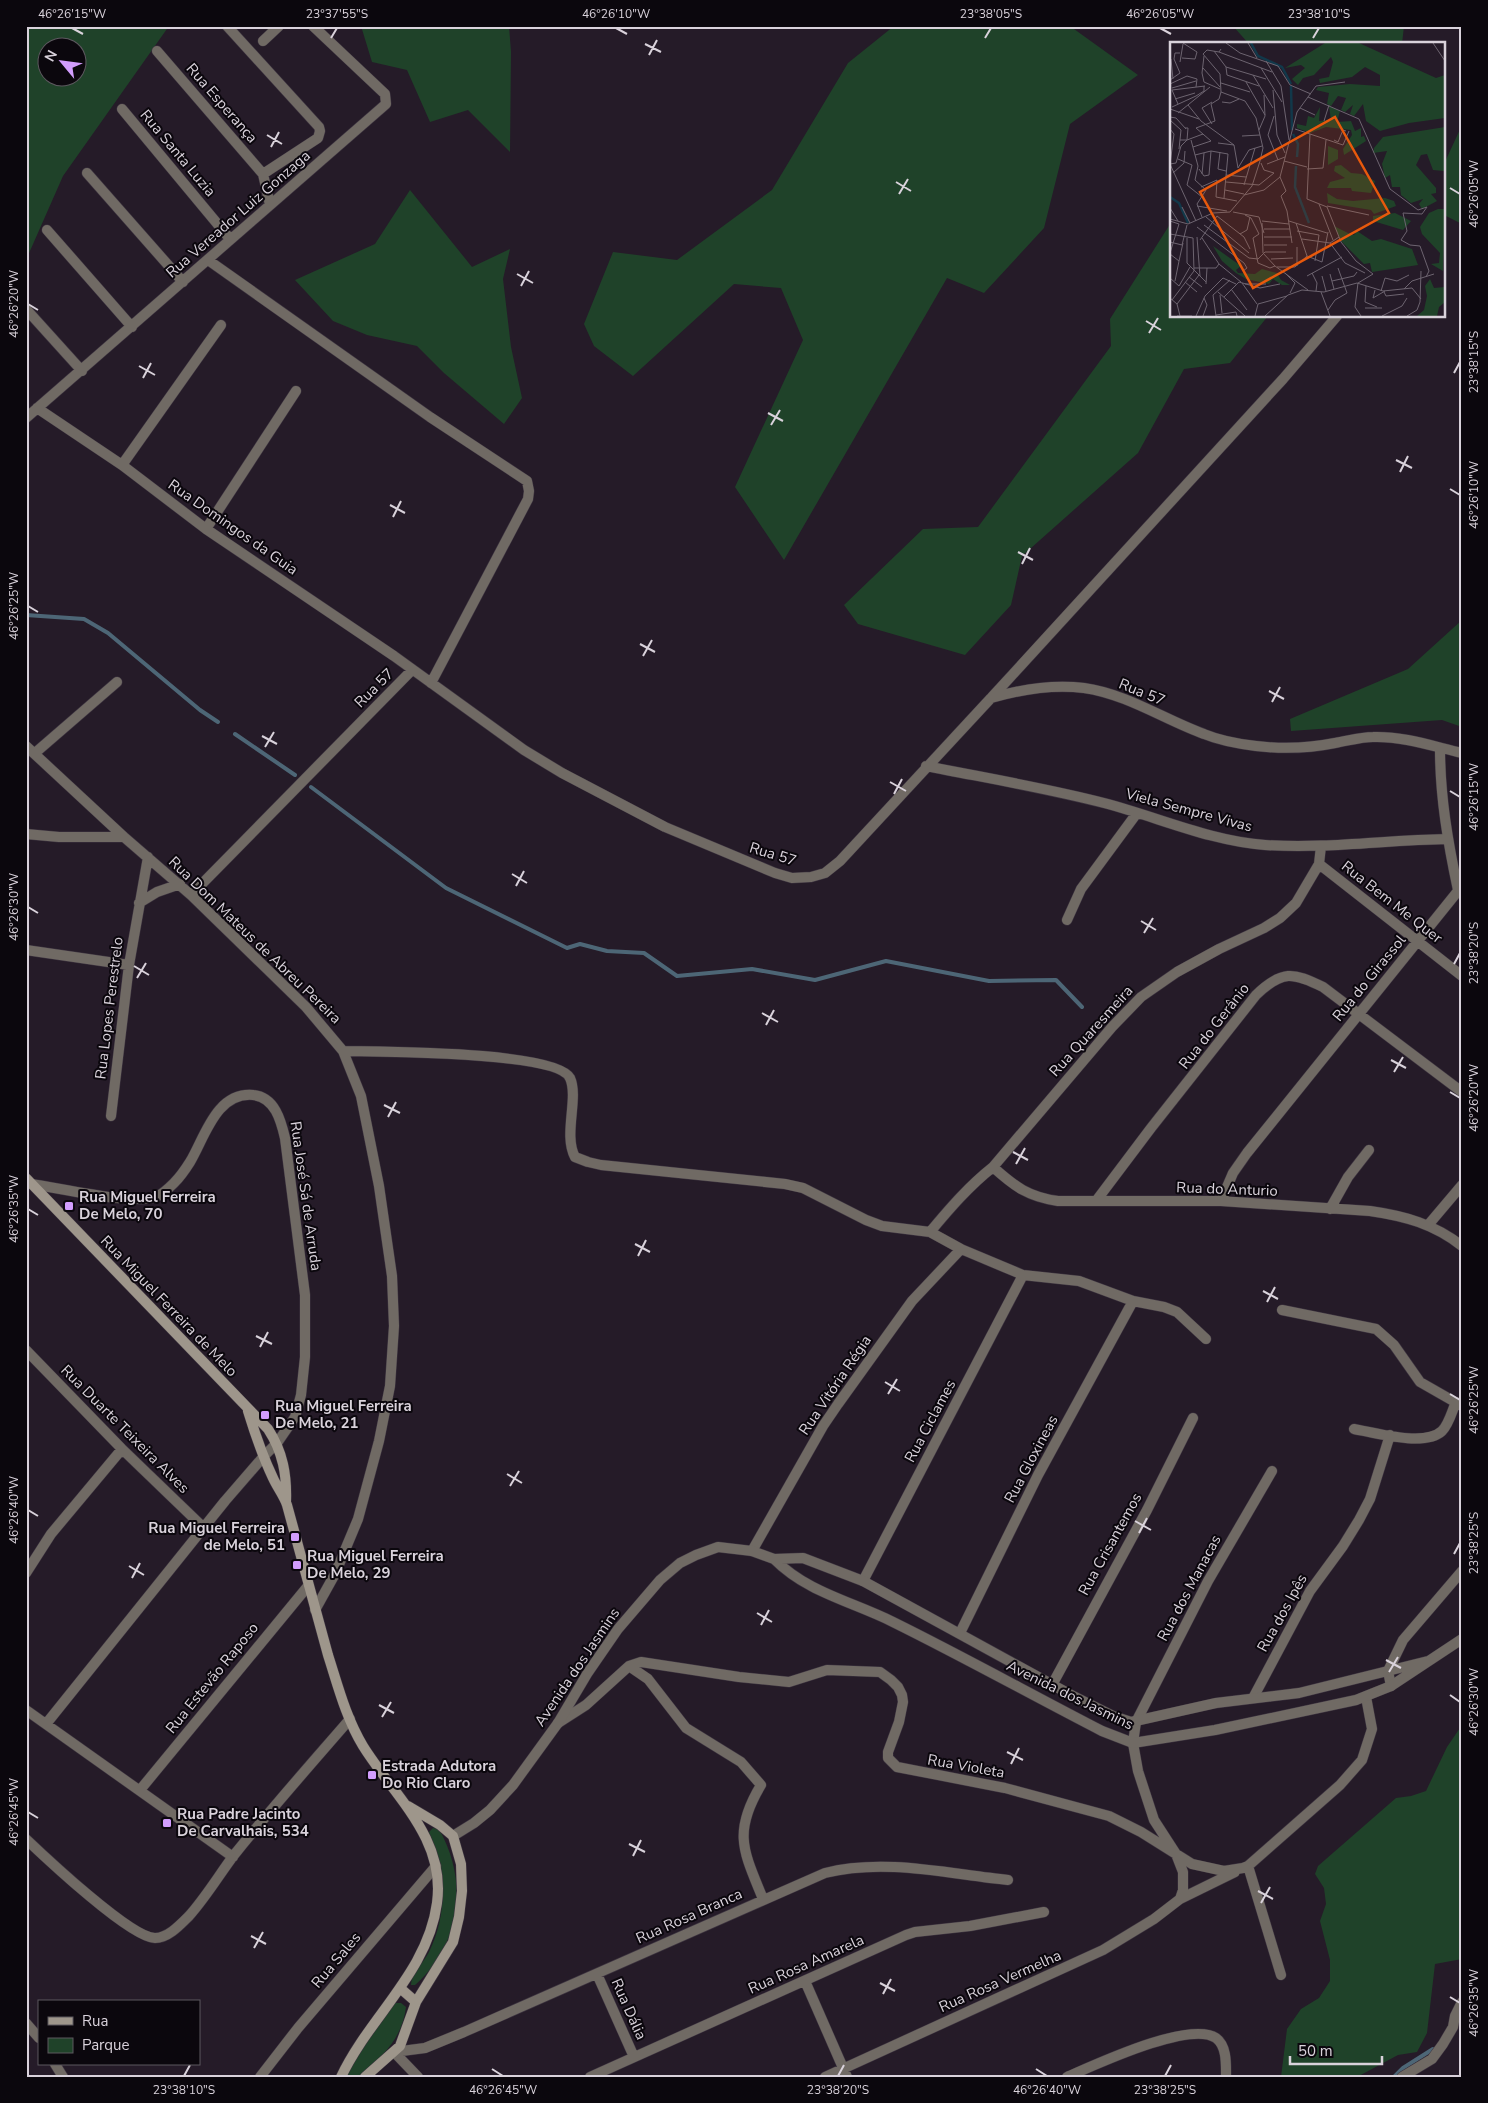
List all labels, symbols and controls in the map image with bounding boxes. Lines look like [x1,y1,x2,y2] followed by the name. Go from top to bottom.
[38,6,106,22] text: 46°26'15"W
[306,6,368,22] text: 23°37'55"S
[582,6,650,22] text: 46°26'10"W
[960,6,1022,22] text: 23°38'05"S
[1126,6,1194,22] text: 46°26'05"W
[1288,6,1350,22] text: 23°38'10"S
[38,38,88,88] north arrow
[1170,42,1446,318] inset map
[40,47,62,65] text: N
[182,59,262,147] street label: Rua Esperança
[136,105,220,201] street label: Rua Santa Luzia
[162,146,314,282] street label: Rua Vereador Luiz Gonzaga
[1466,160,1482,228] text: 46°26'05"W
[6,270,22,338] text: 46°26'20"W
[1466,331,1482,393] text: 23°38'15"S
[1466,461,1482,529] text: 46°26'10"W
[164,475,302,579] street label: Rua Domingos da Guia
[6,572,22,640] text: 46°26'25"W
[350,664,398,712] street label: Rua 57
[1116,674,1168,710] street label: Rua 57
[1466,763,1482,831] text: 46°26'15"W
[1122,783,1255,837] street label: Viela Sempre Vivas
[747,837,799,871] street label: Rua 57
[164,852,346,1028] street label: Rua Dom Mateus de Abreu Pereira
[1337,856,1447,948] street label: Rua Bem Me Quer
[6,873,22,941] text: 46°26'30"W
[1466,922,1482,984] text: 23°38'20"S
[1328,930,1410,1025] street label: Rua do Girassol
[90,936,128,1080] street label: Rua Lopes Perestrelo
[1174,979,1254,1073] street label: Rua do Gerânio
[1045,981,1137,1081] street label: Rua Quaresmeira
[1466,1064,1482,1132] text: 46°26'20"W
[286,1120,326,1272] street label: Rua José Sá de Arruda
[6,1175,22,1243] text: 46°26'35"W
[1176,1177,1278,1201] street label: Rua do Anturio
[79,1187,216,1224] place label: Rua Miguel Ferreira De Melo, 70
[63,1200,75,1212] marker: Rua Miguel Ferreira De Melo, 70
[96,1231,242,1381] street label: Rua Miguel Ferreira de Melo
[794,1331,876,1439] street label: Rua Vitória Régia
[56,1360,194,1498] street label: Rua Duarte Teixeira Alves
[1466,1366,1482,1434] text: 46°26'25"W
[900,1376,960,1466] street label: Rua Ciclames
[275,1396,412,1433] place label: Rua Miguel Ferreira De Melo, 21
[259,1409,271,1421] marker: Rua Miguel Ferreira De Melo, 21
[999,1412,1063,1506] street label: Rua Gloxineas
[6,1476,22,1544] text: 46°26'40"W
[1074,1489,1146,1599] street label: Rua Crisantemos
[1466,1512,1482,1574] text: 23°38'25"S
[148,1518,285,1555] place label: Rua Miguel Ferreira de Melo, 51
[289,1531,301,1543] marker: Rua Miguel Ferreira de Melo, 51
[1153,1531,1225,1645] street label: Rua dos Manacas
[307,1546,444,1583] place label: Rua Miguel Ferreira De Melo, 29
[291,1559,303,1571] marker: Rua Miguel Ferreira De Melo, 29
[1252,1570,1312,1656] street label: Rua dos Ipês
[530,1604,624,1730] street label: Avenida dos Jasmins
[161,1618,263,1738] street label: Rua Estevão Raposo
[1003,1656,1137,1734] street label: Avenida dos Jasmins
[1466,1668,1482,1736] text: 46°26'30"W
[926,1749,1006,1783] street label: Rua Violeta
[382,1756,496,1793] place label: Estrada Adutora Do Rio Claro
[366,1769,378,1781] marker: Estrada Adutora Do Rio Claro
[6,1778,22,1846] text: 46°26'45"W
[177,1804,309,1841] place label: Rua Padre Jacinto De Carvalhais, 534
[161,1817,173,1829] marker: Rua Padre Jacinto De Carvalhais, 534
[633,1884,745,1948] street label: Rua Rosa Branca
[307,1928,365,1992] street label: Rua Sales
[745,1929,867,1999] street label: Rua Rosa Amarela
[936,1945,1064,2017] street label: Rua Rosa Vermelha
[1466,1969,1482,2037] text: 46°26'35"W
[607,1975,651,2043] street label: Rua Dália
[38,2000,200,2066] legend
[82,2011,108,2031] text: Rua
[1290,2033,1383,2065] scale bar
[82,2035,130,2055] text: Parque
[1298,2041,1333,2061] text: 50 m
[153,2082,215,2098] text: 23°38'10"S
[469,2082,537,2098] text: 46°26'45"W
[807,2082,869,2098] text: 23°38'20"S
[1013,2082,1081,2098] text: 46°26'40"W
[1134,2082,1196,2098] text: 23°38'25"S

